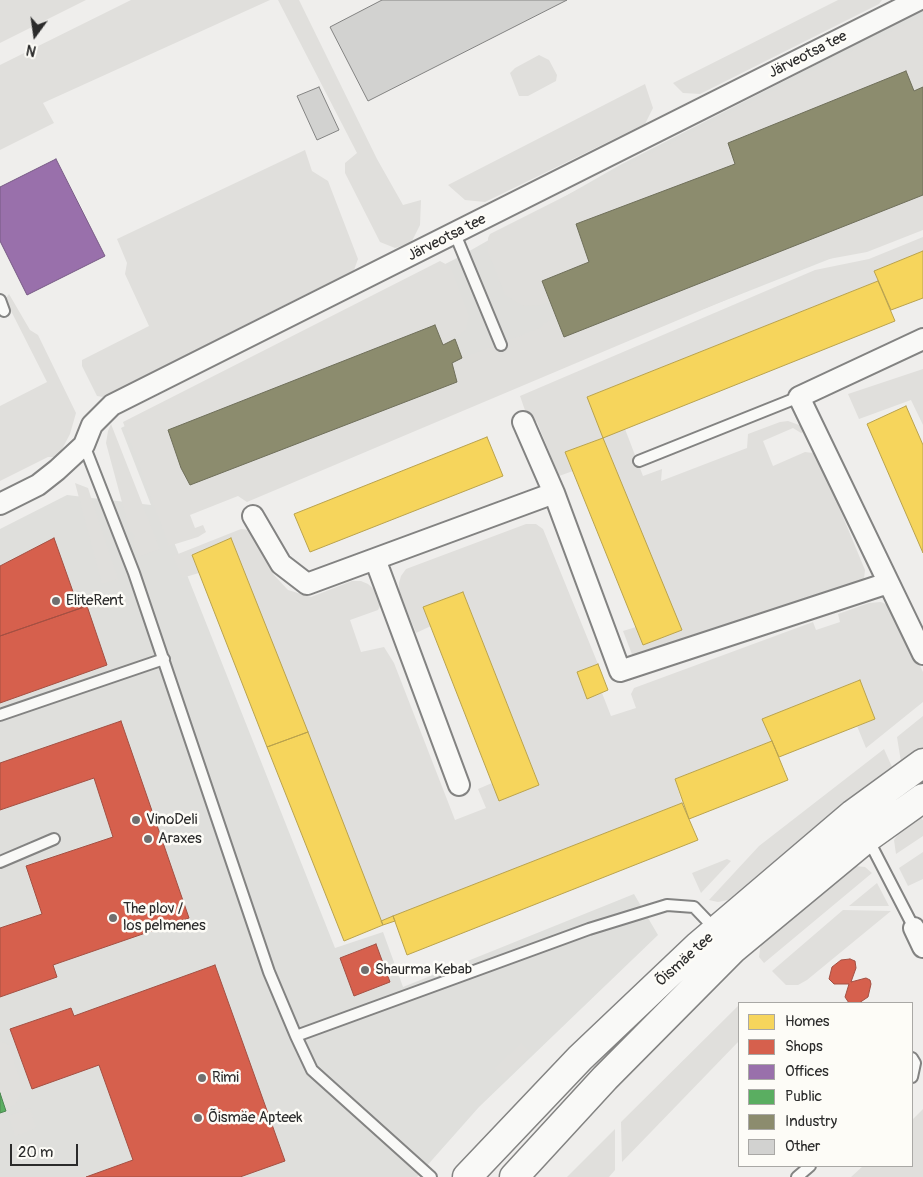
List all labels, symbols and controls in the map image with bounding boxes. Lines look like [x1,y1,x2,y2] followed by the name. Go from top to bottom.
[10,10,60,60] north arrow
[766,28,850,82] street label: Järveotsa tee
[25,41,38,59] text: N
[405,211,489,265] street label: Järveotsa tee
[66,592,124,610] place label: EliteRent
[50,595,62,607] marker: EliteRent
[146,811,197,829] place label: VinoDeli
[130,814,142,826] marker: VinoDeli
[158,830,202,848] place label: Araxes
[142,833,154,845] marker: Araxes
[123,900,206,935] place label: The plov / los pelmenes
[107,912,119,924] marker: The plov / los pelmenes
[652,929,718,991] street label: Õismäe tee
[375,961,472,979] place label: Shaurma Kebab
[359,964,371,976] marker: Shaurma Kebab
[738,1002,913,1167] legend
[785,1012,830,1031] text: Homes
[785,1037,823,1056] text: Shops
[785,1062,829,1081] text: Offices
[212,1069,239,1087] place label: Rimi
[196,1072,208,1084] marker: Rimi
[785,1087,822,1106] text: Public
[208,1109,302,1127] place label: Õismäe Apteek
[192,1112,204,1124] marker: Õismäe Apteek
[785,1112,837,1131] text: Industry
[12,1134,80,1166] scale bar
[785,1137,820,1156] text: Other
[18,1143,53,1162] text: 20 m

